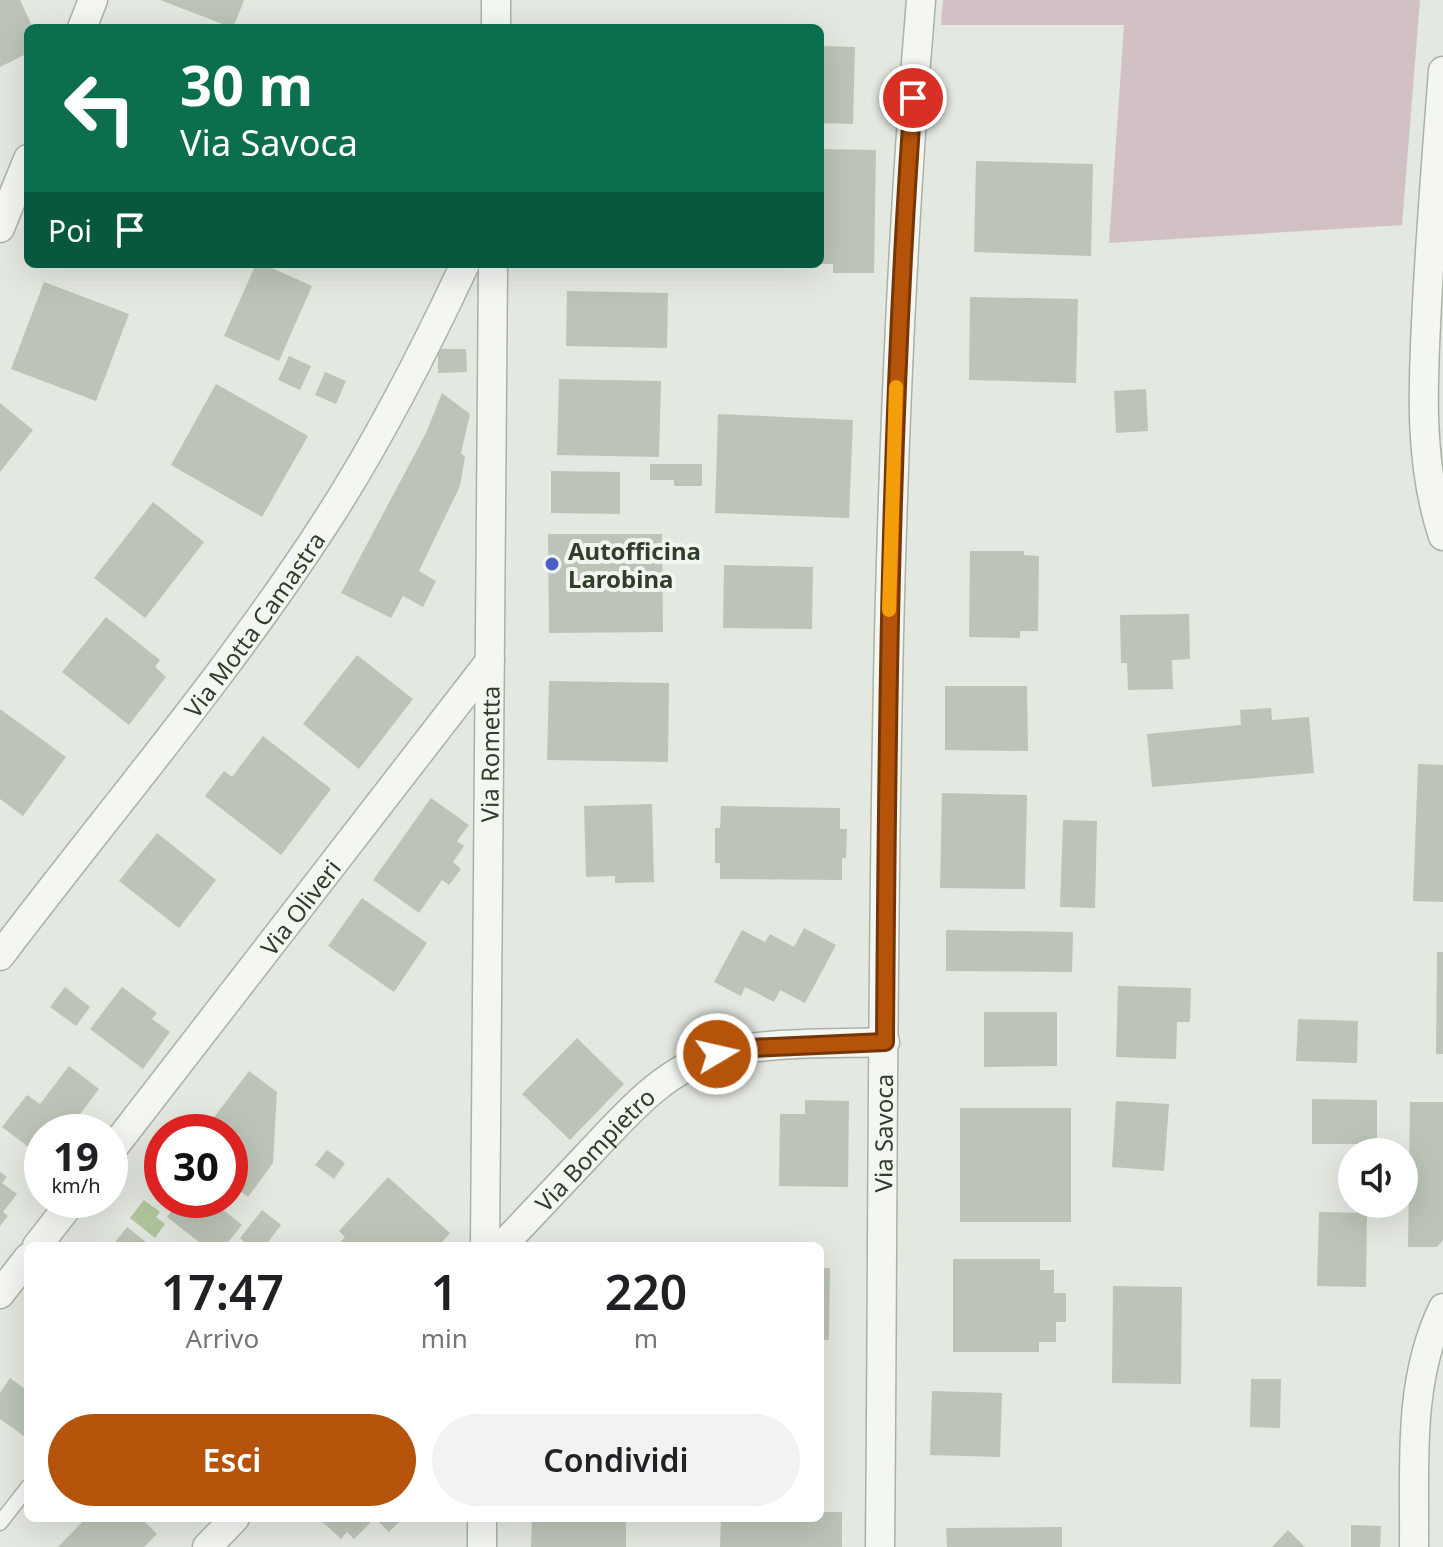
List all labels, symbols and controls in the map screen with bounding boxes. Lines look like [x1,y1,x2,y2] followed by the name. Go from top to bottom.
[180,46,313,122] text: 30 m
[48,56,152,160] icon: left
[879,64,947,132] pin
[891,76,935,120] icon: arrive
[180,118,358,167] text: Via Savoca
[108,208,152,252] icon: arrive
[48,210,92,251] text: Poi
[176,525,332,724] street label: Via Motta Camastra
[568,534,701,595] place label: Autofficina Larobina
[543,555,561,573] marker: Autofficina Larobina
[472,686,506,822] street label: Via Rometta
[252,852,347,962] street label: Via Oliveri
[675,1012,759,1096] position arrow
[866,1074,899,1192] street label: Via Savoca
[527,1080,661,1218] street label: Via Bompietro
[144,1114,248,1218] speed limit sign: 30
[53,1128,99,1183] text: 19
[1338,1138,1418,1218] map controls
[1338,1138,1418,1218] button: sound
[51,1172,101,1199] text: km/h
[161,1259,284,1324] text: 17:47
[431,1259,458,1324] text: 1
[605,1259,687,1324] text: 220
[186,1320,259,1356] text: Arrivo
[421,1320,468,1356] text: min
[634,1320,658,1356] text: m
[48,1414,416,1506] button: Esci
[432,1414,800,1506] button: Condividi

